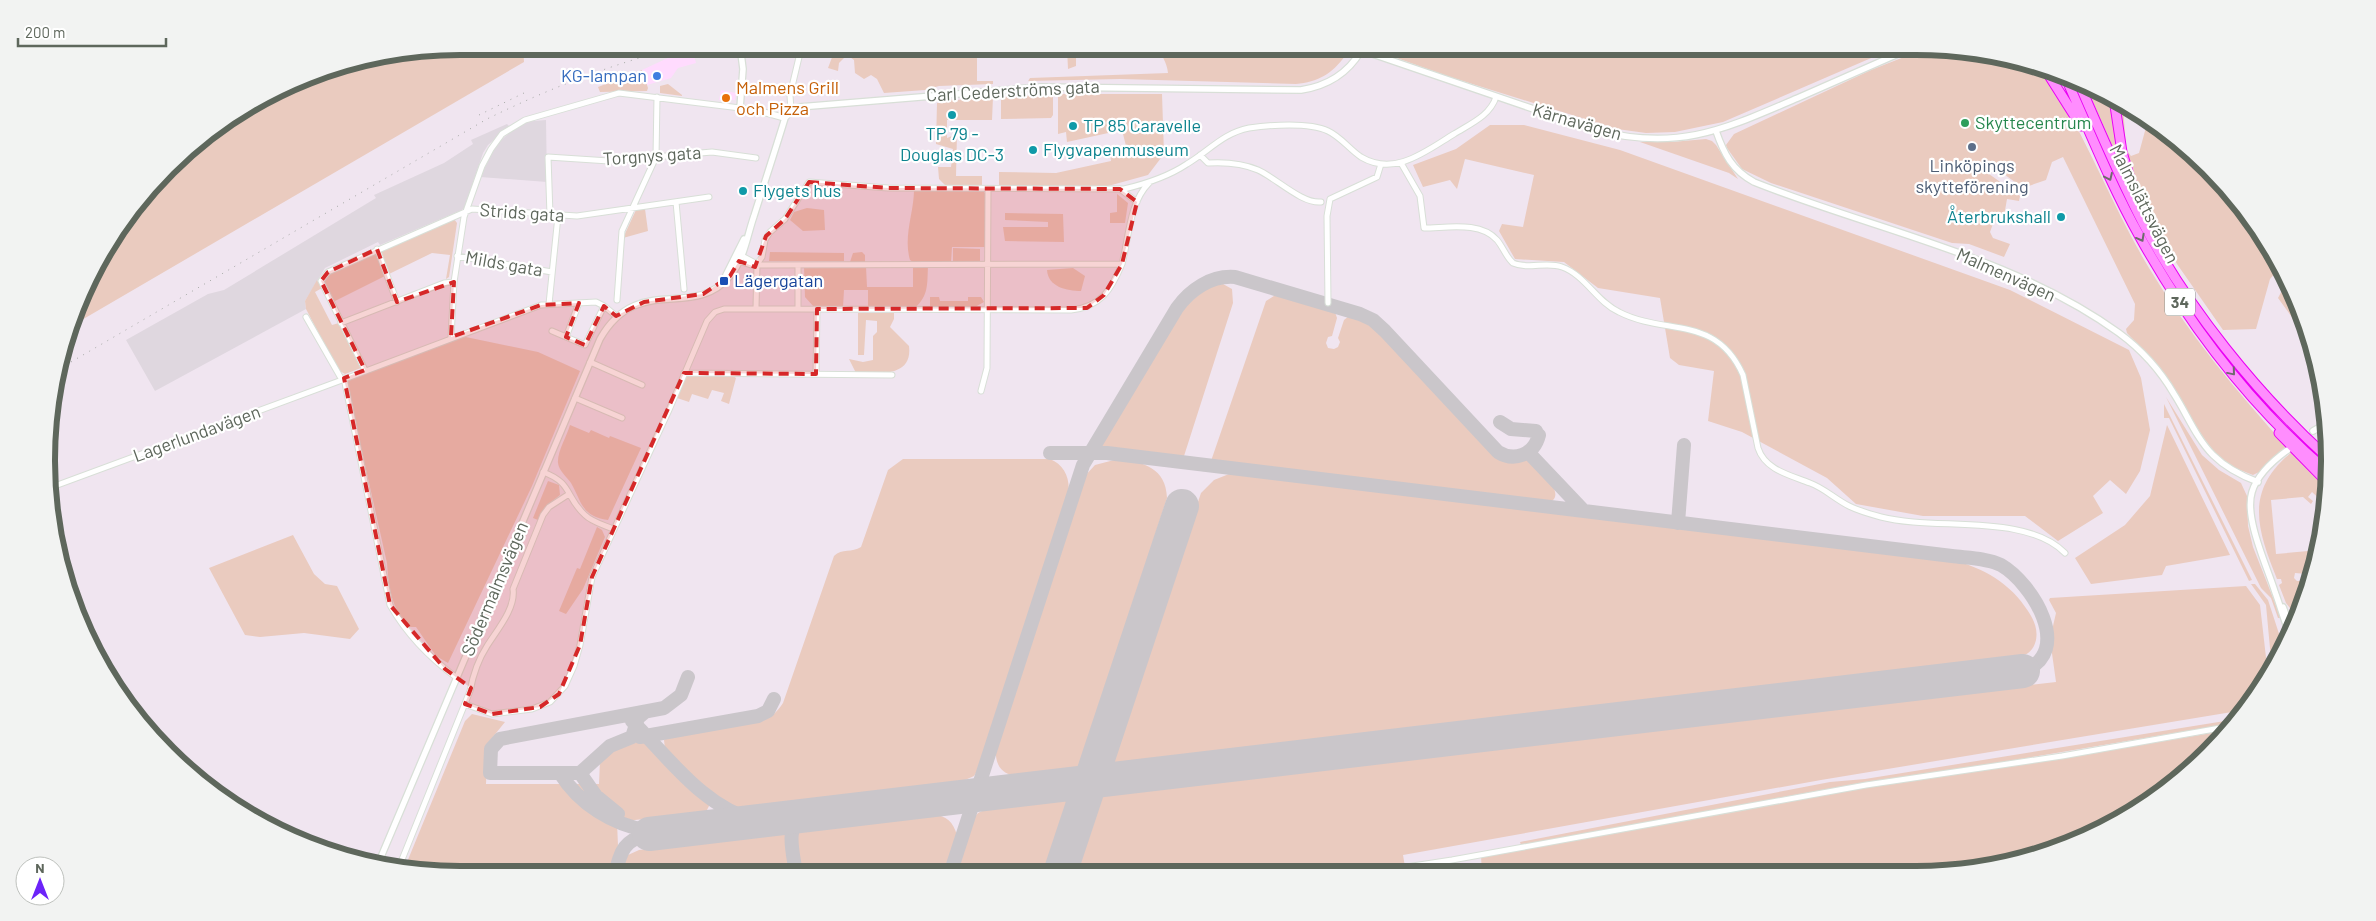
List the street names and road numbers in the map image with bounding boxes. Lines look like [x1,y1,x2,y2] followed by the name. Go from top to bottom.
[926,74,1100,106] street label: Carl Cederströms gata
[1530,98,1625,144] street label: Kärnavägen
[2105,140,2184,267] street label: Malmslättsvägen
[602,141,702,169] street label: Torgnys gata
[479,198,565,226] street label: Strids gata
[1953,242,2060,306] street label: Malmenvägen
[464,245,545,281] street label: Milds gata
[2165,288,2195,316] road number: 34
[130,400,263,466] street label: Lagerlundavägen
[456,518,532,659] street label: Södermalmsvägen

